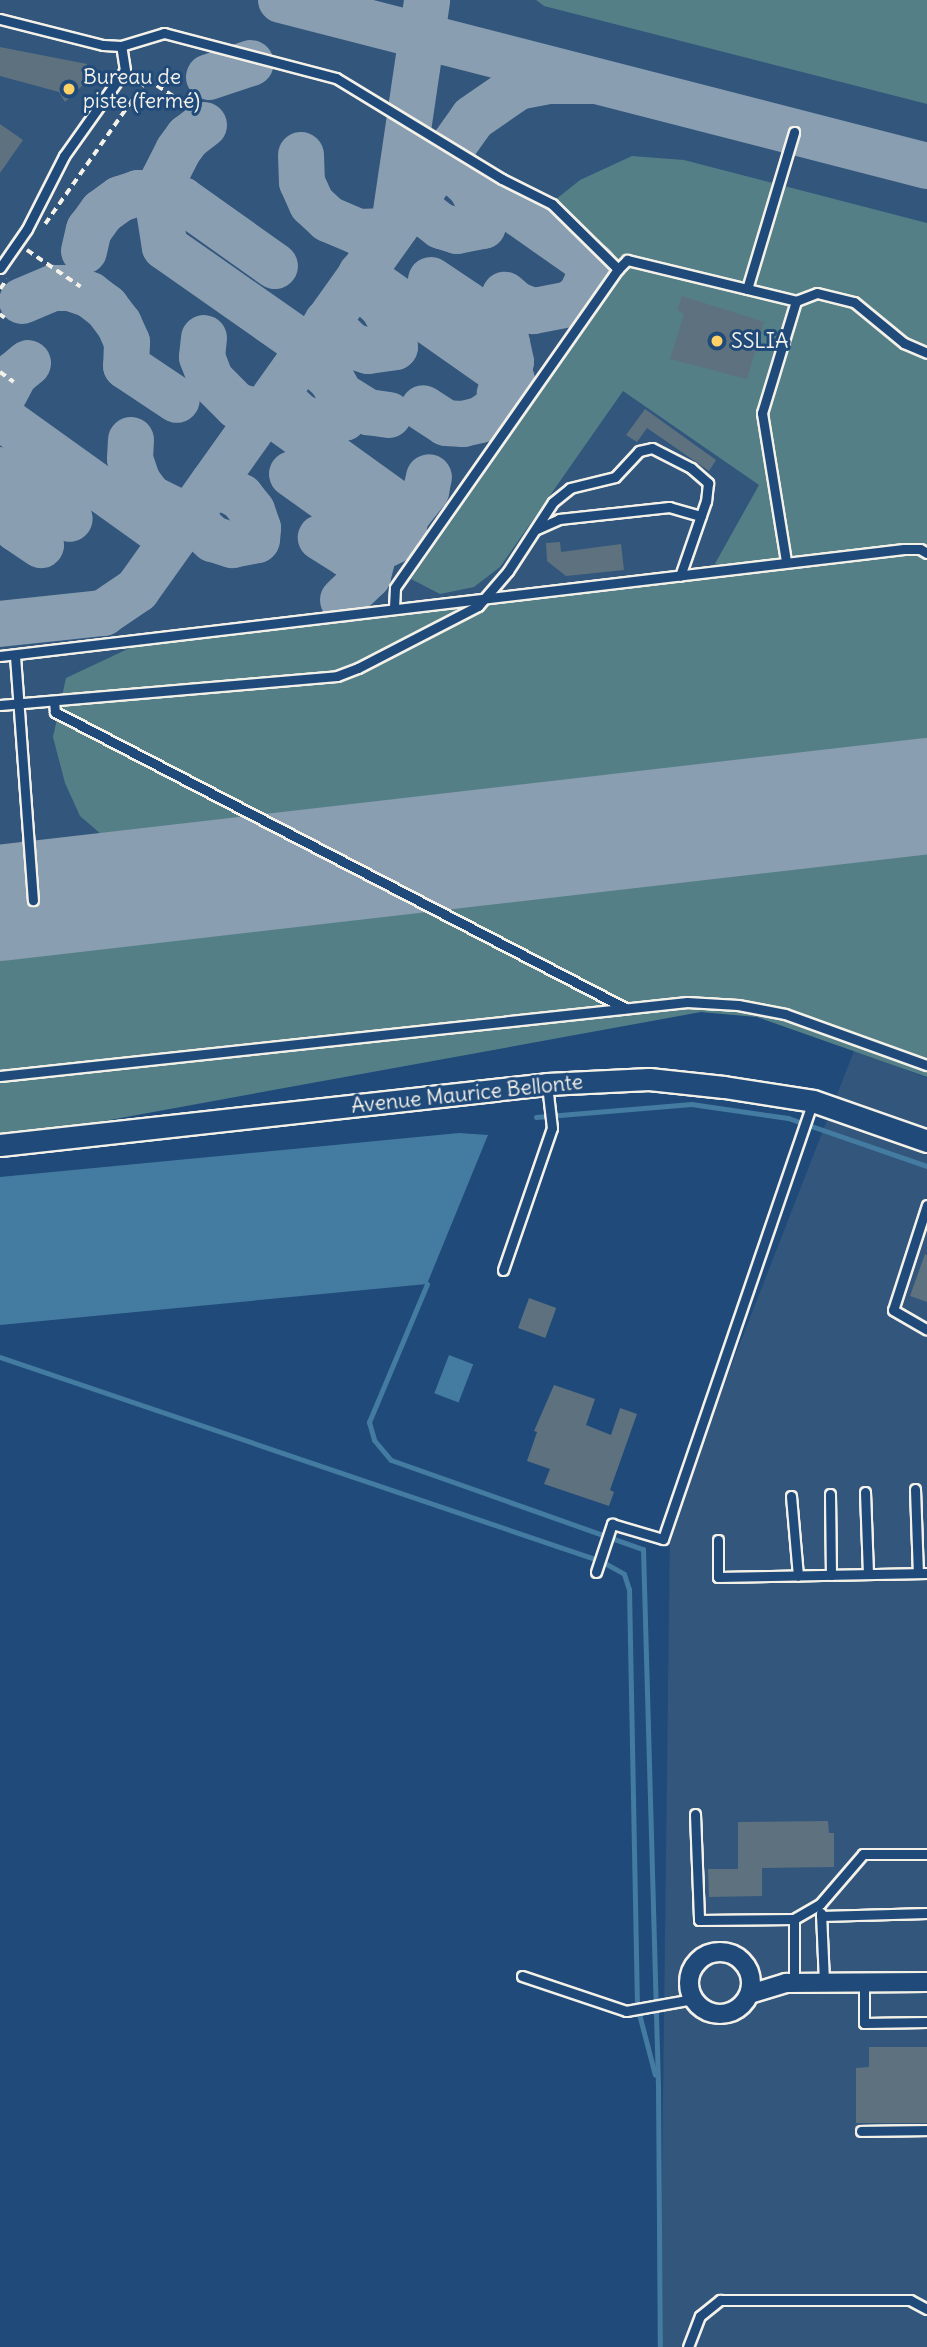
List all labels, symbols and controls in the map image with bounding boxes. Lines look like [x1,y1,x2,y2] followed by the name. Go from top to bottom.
[83,64,200,114] place label: Bureau de piste (fermé)
[61,81,77,97] marker: Bureau de piste (fermé)
[731,328,788,354] place label: SSLIA
[709,333,725,349] marker: SSLIA
[350,1069,584,1119] street label: Avenue Maurice Bellonte

